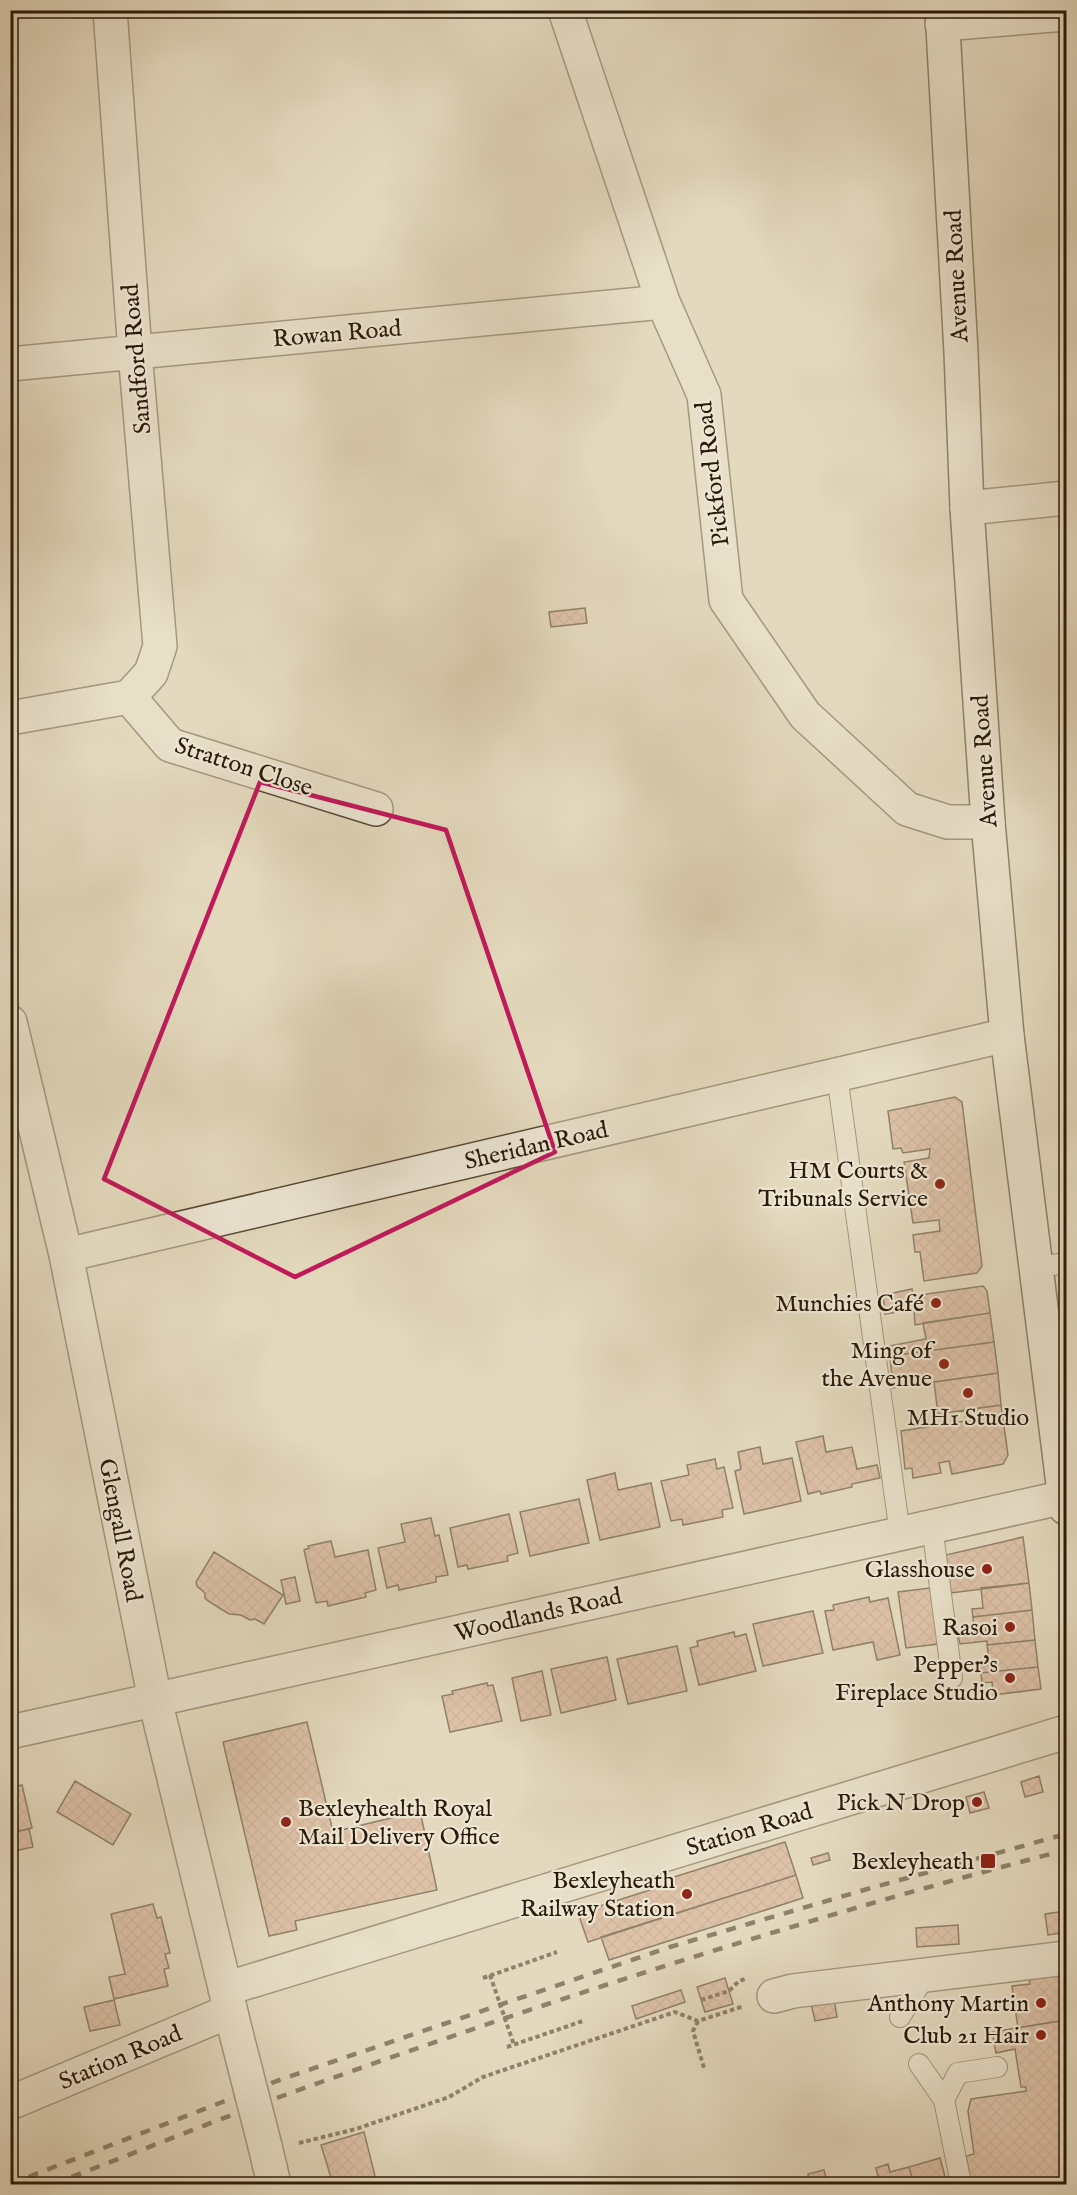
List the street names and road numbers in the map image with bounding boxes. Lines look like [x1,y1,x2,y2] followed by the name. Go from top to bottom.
[939,209,977,344] street label: Avenue Road
[115,282,160,435] street label: Sandford Road
[271,313,403,356] street label: Rowan Road
[689,399,738,548] street label: Pickford Road
[965,693,1006,829] street label: Avenue Road
[171,731,316,804] street label: Stratton Close
[461,1115,611,1178] street label: Sheridan Road
[90,1456,149,1605] street label: Glengall Road
[452,1581,625,1650] street label: Woodlands Road
[682,1796,817,1864] street label: Station Road
[54,2019,187,2098] street label: Station Road

